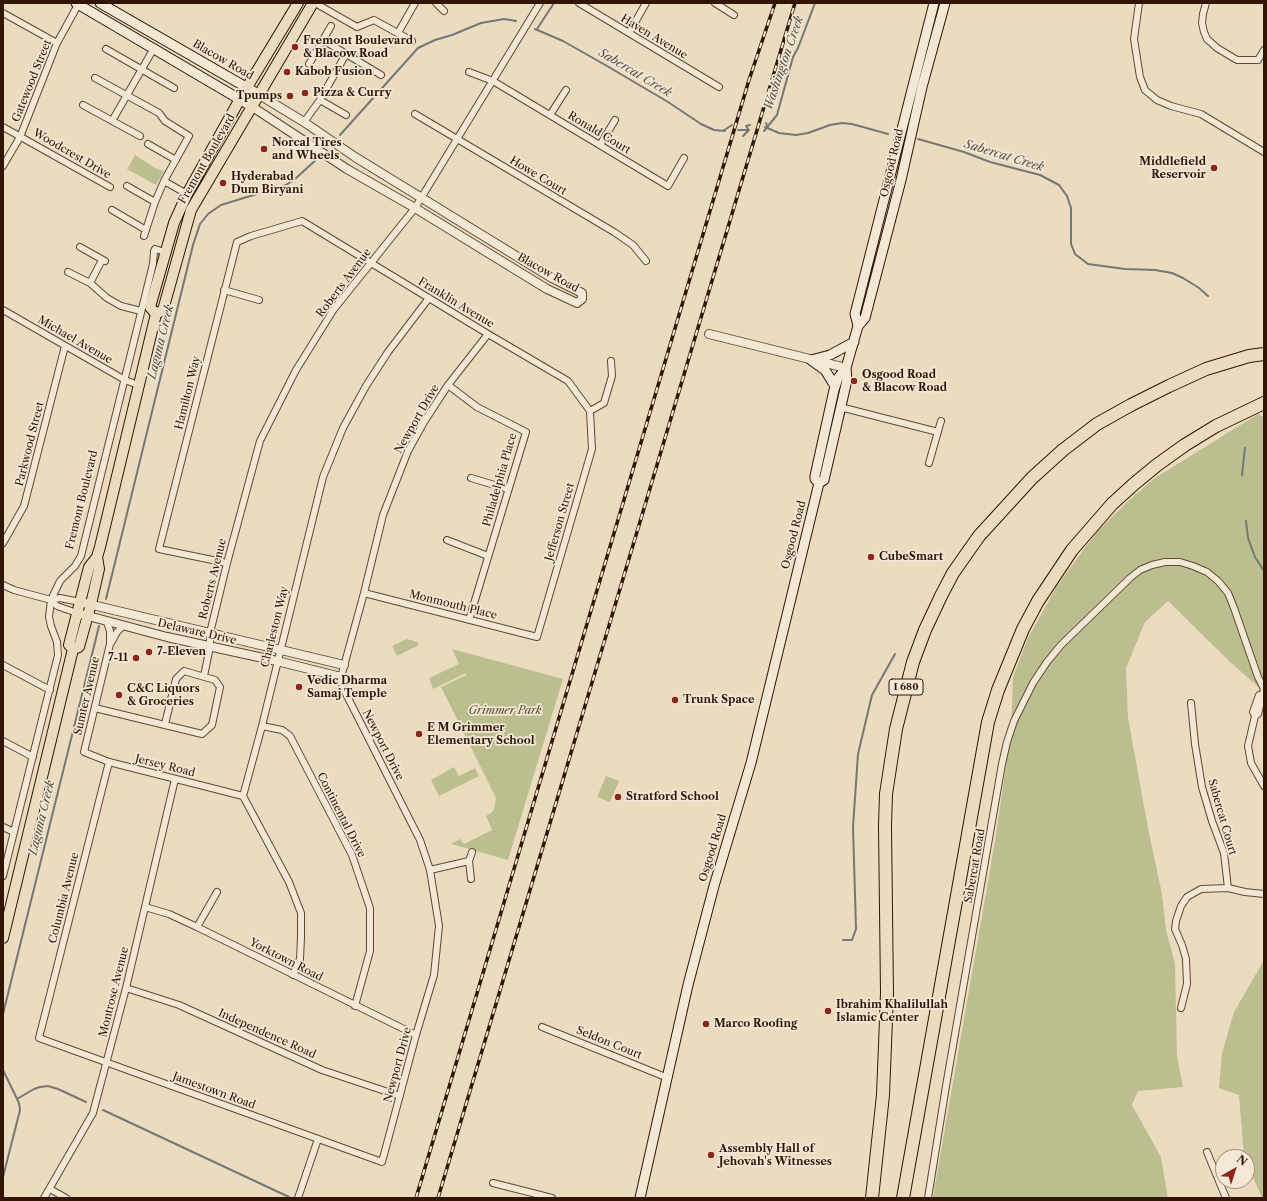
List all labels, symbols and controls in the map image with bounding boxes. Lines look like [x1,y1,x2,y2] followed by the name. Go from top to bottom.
[618,12,690,62] street label: Haven Avenue
[761,14,807,112] water label: Washington Creek
[303,34,413,60] place label: Fremont Boulevard & Blacow Road
[190,37,256,83] street label: Blacow Road
[9,38,55,124] street label: Gatewood Street
[290,42,300,52] marker: Fremont Boulevard & Blacow Road
[596,46,674,100] water label: Sabercat Creek
[295,65,373,79] place label: Kabob Fusion
[282,67,292,77] marker: Kabob Fusion
[313,86,391,100] place label: Pizza & Curry
[300,88,310,98] marker: Pizza & Curry
[236,89,282,103] place label: Tpumps
[285,91,295,101] marker: Tpumps
[565,109,633,157] street label: Ronald Court
[176,112,238,206] street label: Fremont Boulevard
[31,126,113,182] street label: Woodcrest Drive
[878,127,906,199] street label: Osgood Road
[272,136,342,162] place label: Norcal Tires and Wheels
[962,137,1046,175] water label: Sabercat Creek
[259,144,269,154] marker: Norcal Tires and Wheels
[507,154,569,198] street label: Howe Court
[1139,155,1206,181] place label: Middlefield Reservoir
[1209,163,1219,173] marker: Middlefield Reservoir
[231,170,303,196] place label: Hyderabad Dum Biryani
[218,178,228,188] marker: Hyderabad Dum Biryani
[314,246,374,320] street label: Roberts Avenue
[515,251,581,295] street label: Blacow Road
[416,275,496,331] street label: Franklin Avenue
[145,303,177,381] water label: Laguna Creek
[35,313,115,367] street label: Michael Avenue
[173,355,203,431] street label: Hamilton Way
[862,368,947,394] place label: Osgood Road & Blacow Road
[849,376,859,386] marker: Osgood Road & Blacow Road
[392,382,442,456] street label: Newport Drive
[13,400,47,488] street label: Parkwood Street
[480,432,520,528] street label: Philadelphia Place
[63,449,101,551] street label: Fremont Boulevard
[543,481,577,563] street label: Jefferson Street
[779,499,809,571] street label: Osgood Road
[197,537,229,621] street label: Roberts Avenue
[879,550,943,564] place label: CubeSmart
[866,552,876,562] marker: CubeSmart
[259,585,291,669] street label: Charleston Way
[408,588,498,622] street label: Monmouth Place
[156,617,238,647] street label: Delaware Drive
[157,645,206,659] place label: 7-Eleven
[144,647,154,657] marker: 7-Eleven
[108,651,128,665] place label: 7-11
[131,653,141,663] marker: 7-11
[72,655,102,737] street label: Sumter Avenue
[307,674,387,700] place label: Vedic Dharma Samaj Temple
[889,679,923,695] road number: I 680
[127,682,200,708] place label: C&C Liquors & Groceries
[294,682,304,692] marker: Vedic Dharma Samaj Temple
[114,690,124,700] marker: C&C Liquors & Groceries
[683,693,754,707] place label: Trunk Space
[670,695,680,705] marker: Trunk Space
[468,704,542,718] park label: Grimmer Park
[360,707,406,783] street label: Newport Drive
[427,721,535,747] place label: E M Grimmer Elementary School
[414,729,424,739] marker: E M Grimmer Elementary School
[134,752,196,780] street label: Jersey Road
[314,770,368,860] street label: Continental Drive
[1205,777,1239,857] street label: Sabercat Court
[26,779,58,857] water label: Laguna Creek
[626,790,719,804] place label: Stratford School
[613,792,623,802] marker: Stratford School
[696,813,730,883] street label: Osgood Road
[962,828,988,904] street label: Sabercat Road
[46,851,82,945] street label: Columbia Avenue
[247,936,325,984] street label: Yorktown Road
[96,945,132,1039] street label: Montrose Avenue
[836,998,948,1024] place label: Ibrahim Khalilullah Islamic Center
[823,1006,833,1016] marker: Ibrahim Khalilullah Islamic Center
[216,1007,318,1061] street label: Independence Road
[714,1017,797,1031] place label: Marco Roofing
[701,1019,711,1029] marker: Marco Roofing
[574,1024,644,1062] street label: Seldon Court
[382,1026,414,1104] street label: Newport Drive
[171,1070,257,1112] street label: Jamestown Road
[719,1142,832,1168] place label: Assembly Hall of Jehovah's Witnesses
[1215,1149,1255,1189] north arrow
[706,1150,716,1160] marker: Assembly Hall of Jehovah's Witnesses
[1234,1152,1250,1169] text: N

